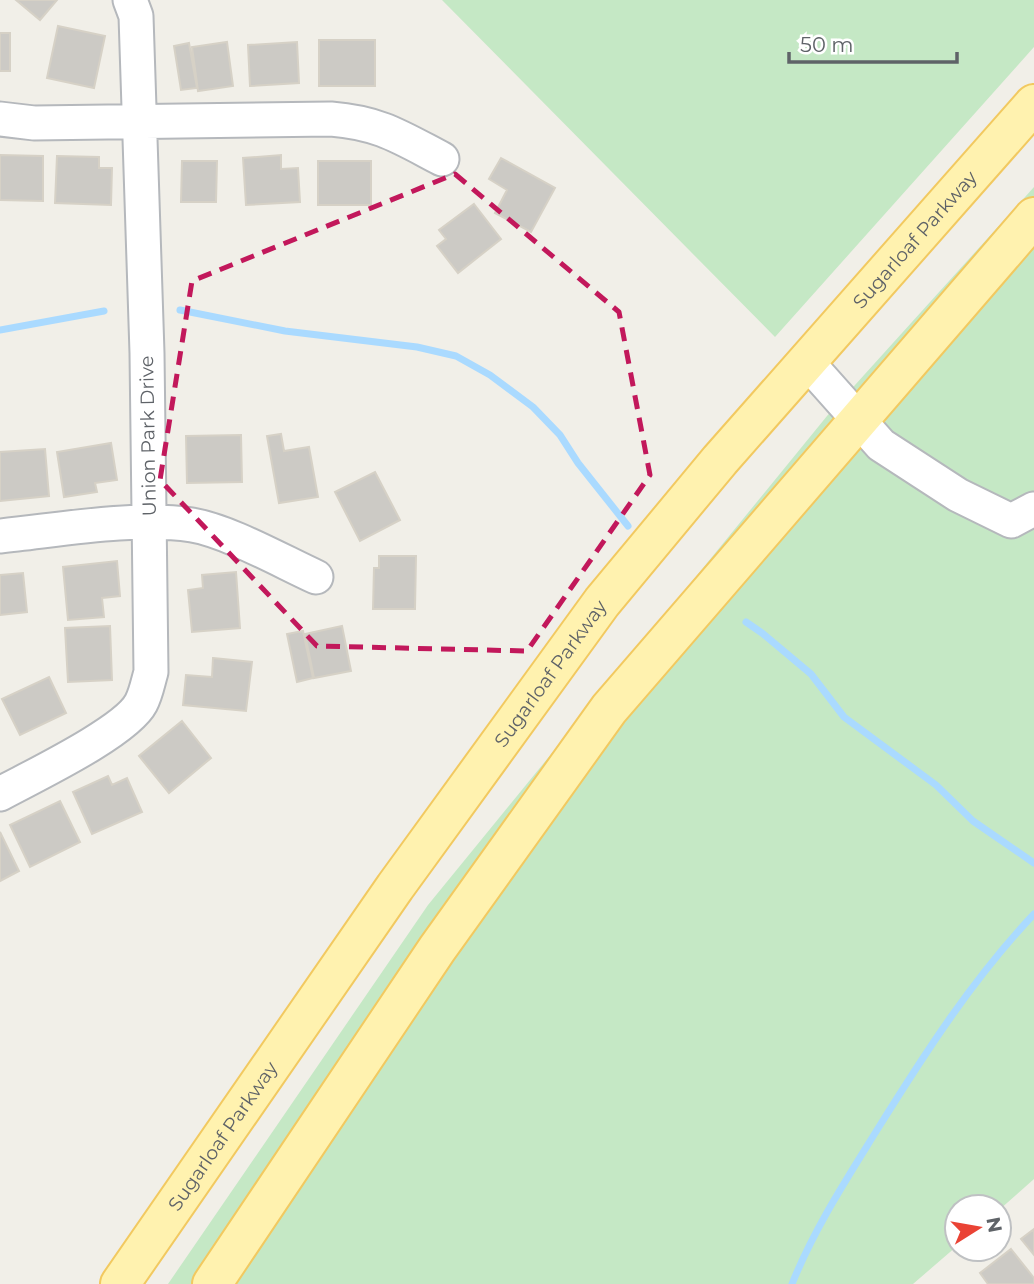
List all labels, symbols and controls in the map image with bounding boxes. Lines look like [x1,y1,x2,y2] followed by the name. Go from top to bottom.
[789,21,957,65] scale bar
[800,32,854,57] text: 50 m
[848,165,982,313] street label: Sugarloaf Parkway
[135,355,161,517] street label: Union Park Drive
[489,595,612,751] street label: Sugarloaf Parkway
[163,1056,283,1215] street label: Sugarloaf Parkway
[943,1193,1013,1263] north arrow
[981,1215,1007,1235] text: N

